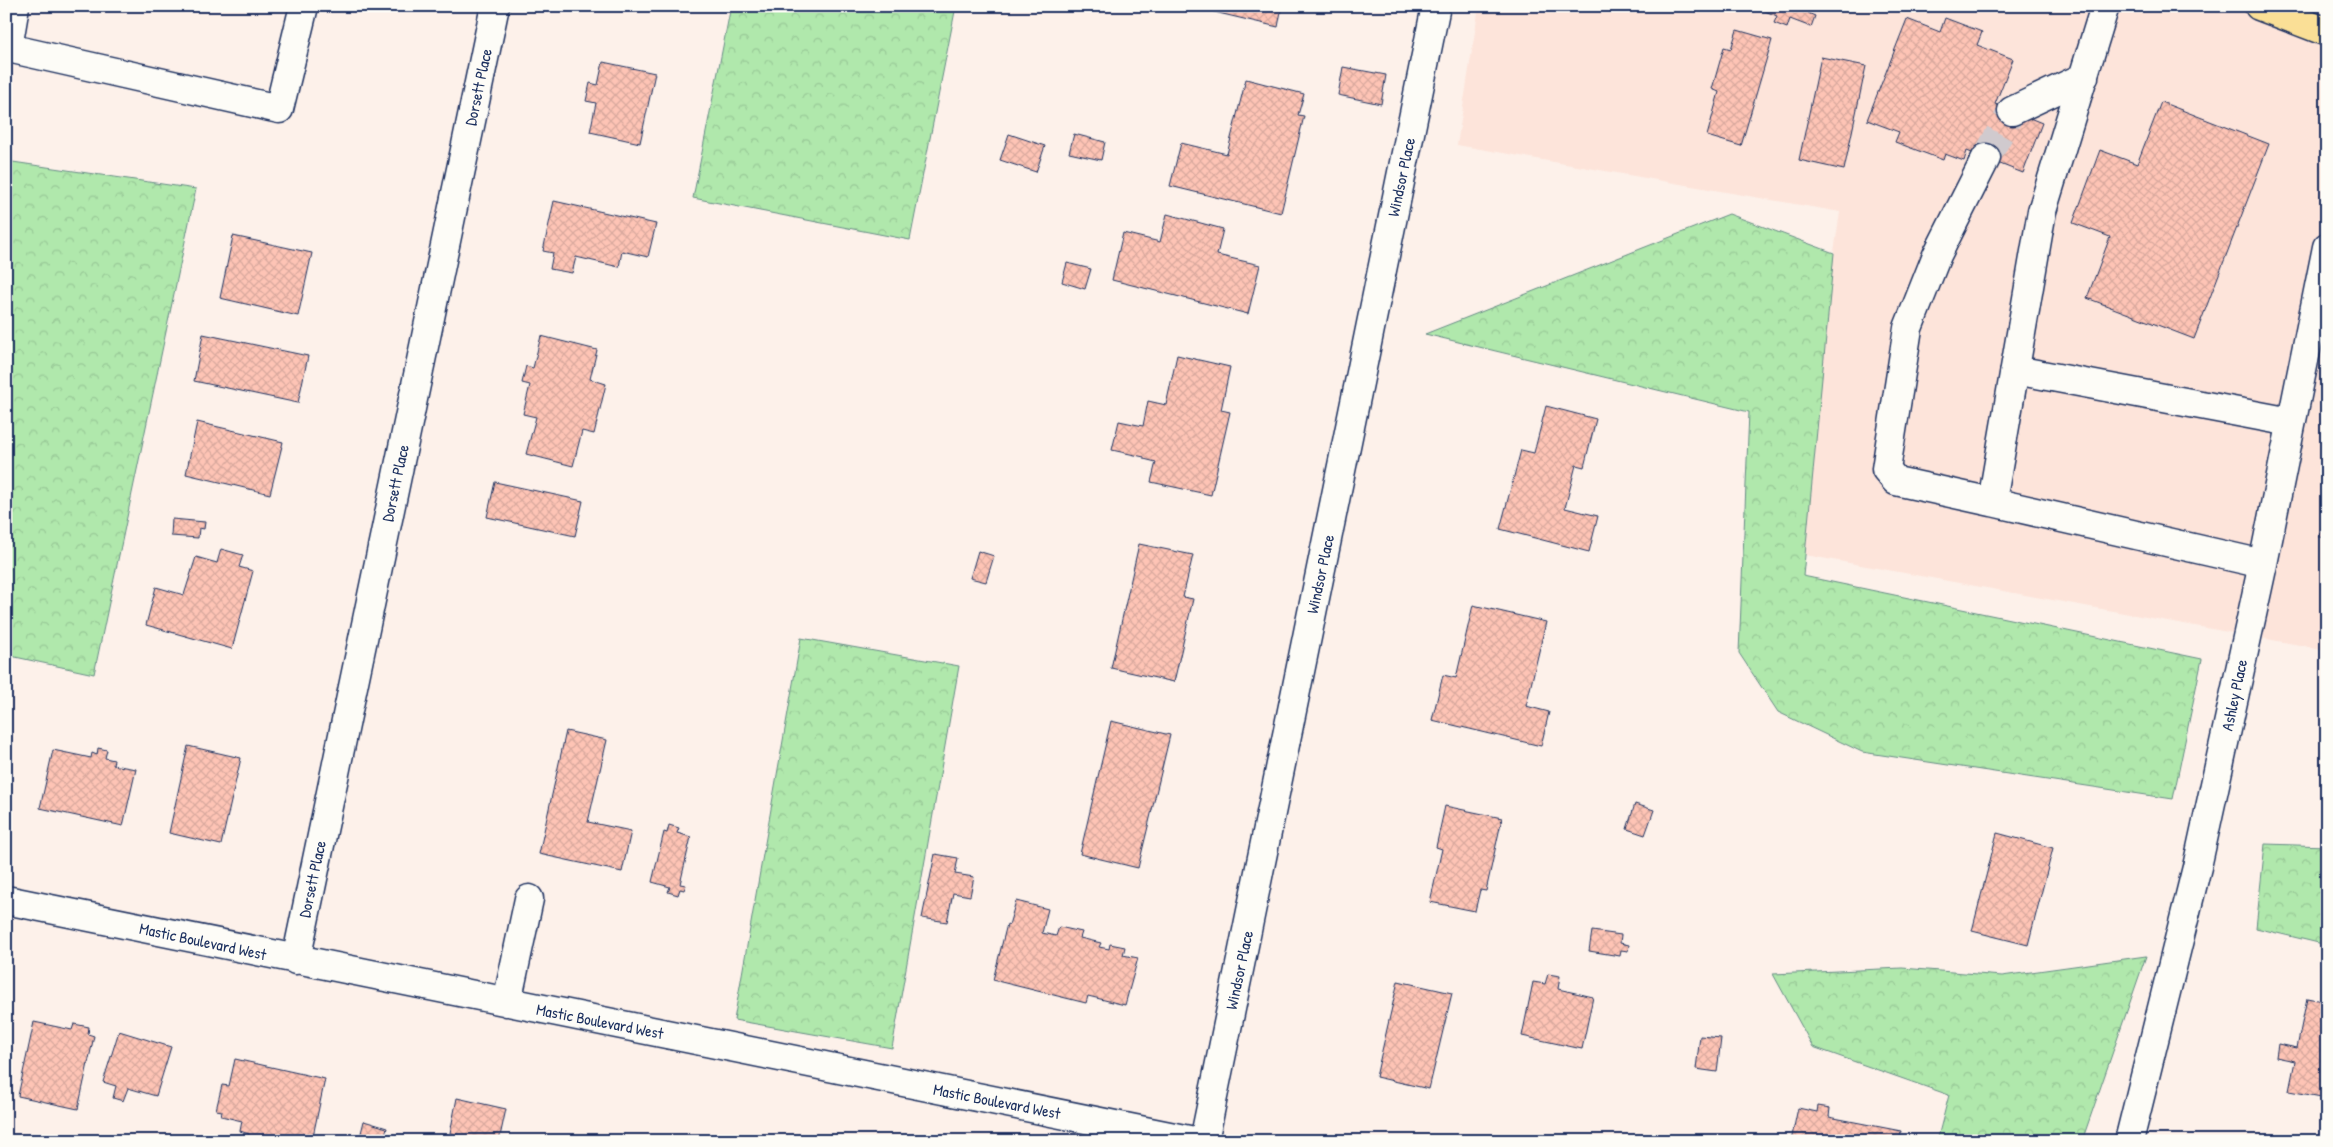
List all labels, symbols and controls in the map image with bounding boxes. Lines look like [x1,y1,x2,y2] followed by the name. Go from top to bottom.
[459,46,497,128] street label: Dorsett Place
[1382,135,1420,218] street label: Windsor Place
[376,442,414,524] street label: Dorsett Place
[1301,532,1339,615] street label: Windsor Place
[2216,657,2252,733] street label: Ashley Place
[293,838,331,920] street label: Dorsett Place
[138,917,269,965] street label: Mastic Boulevard West
[1220,928,1258,1011] street label: Windsor Place
[535,998,666,1044] street label: Mastic Boulevard West
[932,1078,1063,1124] street label: Mastic Boulevard West

